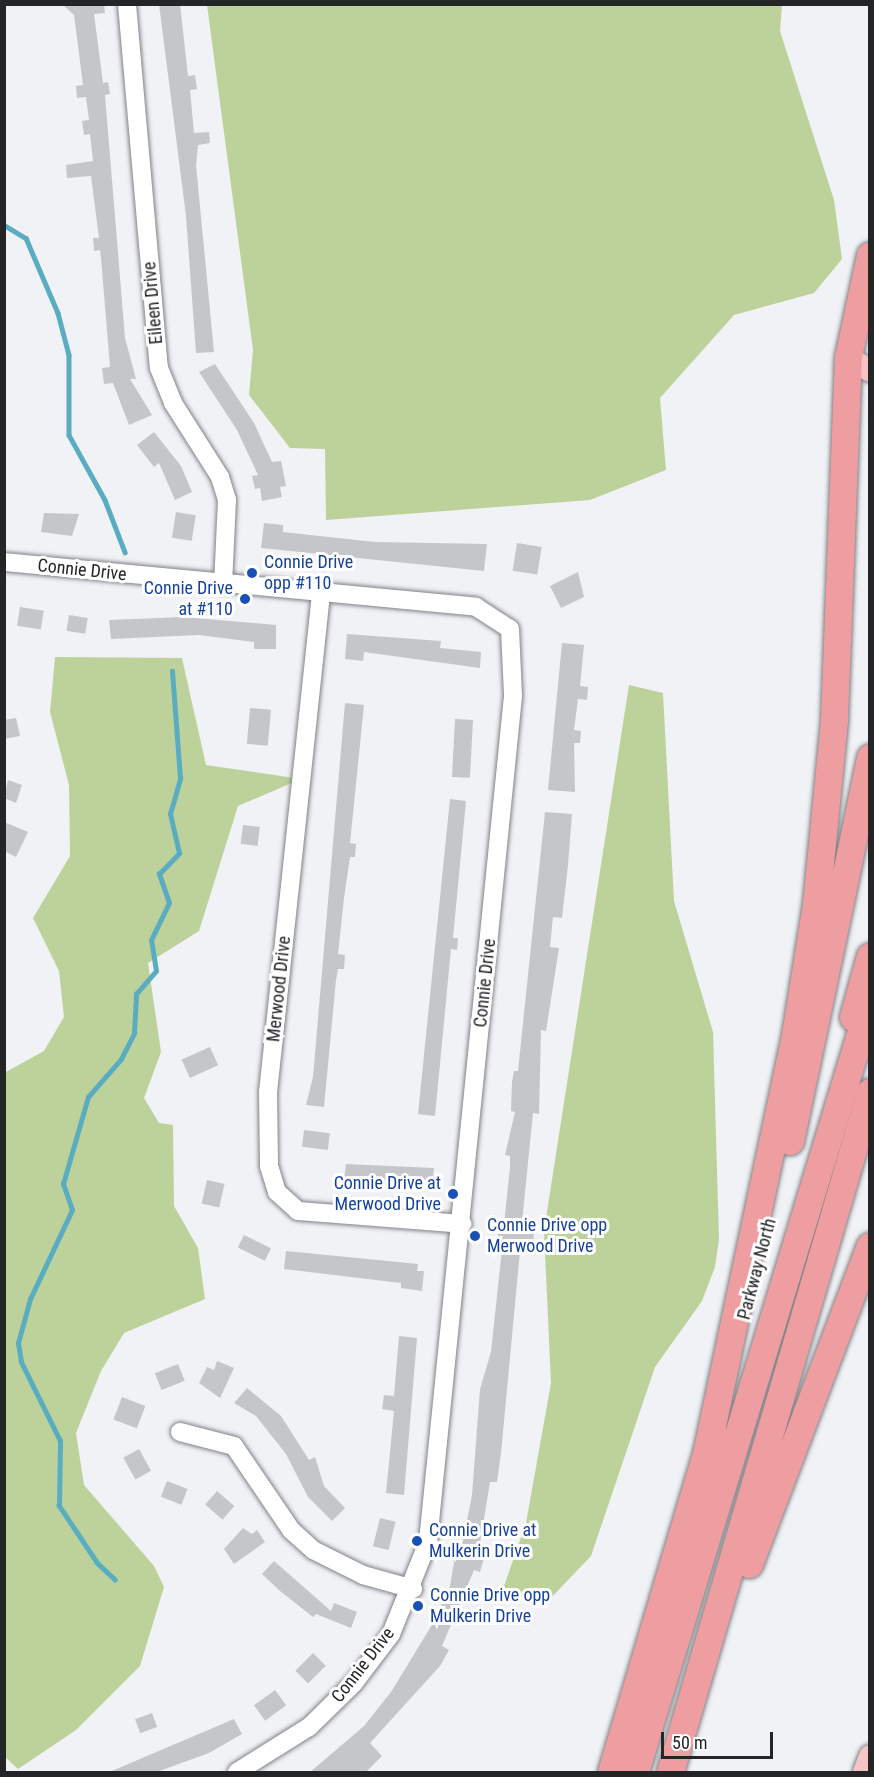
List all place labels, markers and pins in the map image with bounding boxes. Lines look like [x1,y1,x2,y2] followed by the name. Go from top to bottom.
[264,552,353,594] place label: Connie Drive opp #110
[245,566,259,580] marker: Connie Drive opp #110
[144,578,233,620] place label: Connie Drive at #110
[238,592,252,606] marker: Connie Drive at #110
[334,1173,441,1216] place label: Connie Drive at Merwood Drive
[446,1187,460,1201] marker: Connie Drive at Merwood Drive
[487,1215,607,1258] place label: Connie Drive opp Merwood Drive
[468,1229,482,1243] marker: Connie Drive opp Merwood Drive
[429,1520,536,1562] place label: Connie Drive at Mulkerin Drive
[410,1534,424,1548] marker: Connie Drive at Mulkerin Drive
[430,1585,550,1628] place label: Connie Drive opp Mulkerin Drive
[411,1599,425,1613] marker: Connie Drive opp Mulkerin Drive

